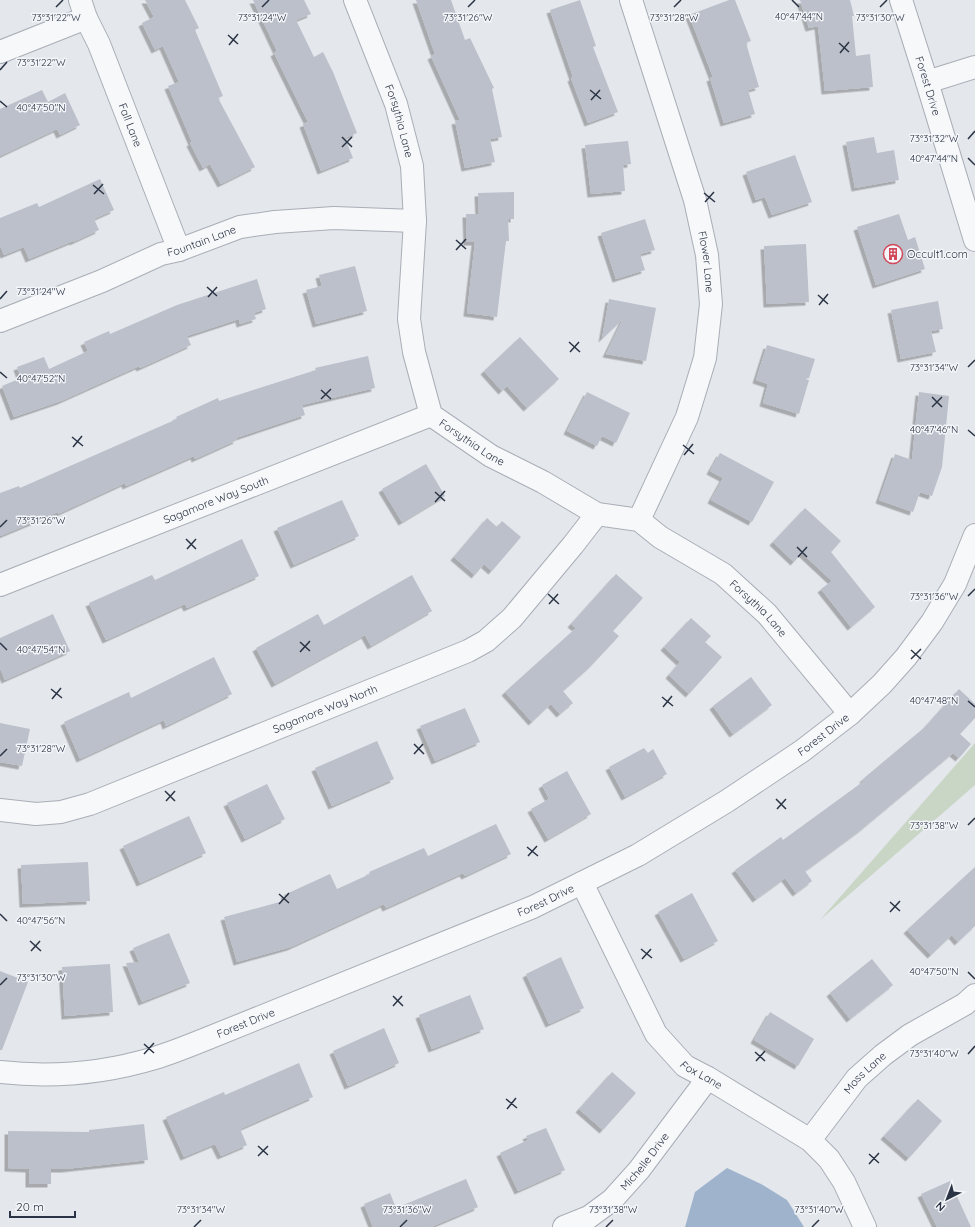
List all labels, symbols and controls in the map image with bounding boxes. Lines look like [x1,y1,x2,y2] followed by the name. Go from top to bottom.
[775,10,823,23] text: 40°47'44"N
[31,11,81,24] text: 73°31'22"W
[238,11,287,24] text: 73°31'24"W
[444,11,493,24] text: 73°31'26"W
[650,11,699,24] text: 73°31'28"W
[855,11,905,24] text: 73°31'30"W
[912,54,944,117] street label: Forest Drive
[16,56,66,69] text: 73°31'22"W
[382,82,417,159] street label: Forsythia Lane
[16,101,66,114] text: 40°47'50"N
[116,101,145,149] street label: Fall Lane
[910,132,959,145] text: 73°31'32"W
[910,152,958,165] text: 40°47'44"N
[166,222,238,259] street label: Fountain Lane
[695,230,717,293] street label: Flower Lane
[882,243,904,265] building icon: Occult1.com
[907,247,968,261] place label: Occult1.com
[17,285,66,298] text: 73°31'24"W
[910,361,959,374] text: 73°31'34"W
[17,372,65,385] text: 40°47'52"N
[437,416,507,469] street label: Forsythia Lane
[910,423,958,436] text: 40°47'46"N
[161,473,270,527] street label: Sagamore Way South
[17,514,66,527] text: 73°31'26"W
[727,577,790,640] street label: Forsythia Lane
[910,590,959,603] text: 73°31'36"W
[17,643,65,656] text: 40°47'54"N
[271,681,379,736] street label: Sagamore Way North
[910,694,958,707] text: 40°47'48"N
[795,710,852,759] street label: Forest Drive
[17,742,66,755] text: 73°31'28"W
[910,819,959,832] text: 73°31'38"W
[515,881,576,920] street label: Forest Drive
[17,914,65,927] text: 40°47'56"N
[909,965,959,978] text: 40°47'50"N
[16,971,66,984] text: 73°31'30"W
[215,1005,277,1041] street label: Forest Drive
[909,1047,959,1060] text: 73°31'40"W
[841,1049,889,1097] street label: Moss Lane
[677,1058,725,1092] street label: Fox Lane
[617,1130,672,1193] street label: Michelle Drive
[927,1179,967,1219] north arrow
[10,1193,75,1219] scale bar
[16,1199,44,1214] text: 20 m
[933,1199,948,1214] text: N
[177,1203,226,1216] text: 73°31'34"W
[383,1203,432,1216] text: 73°31'36"W
[589,1203,638,1216] text: 73°31'38"W
[794,1203,844,1216] text: 73°31'40"W

